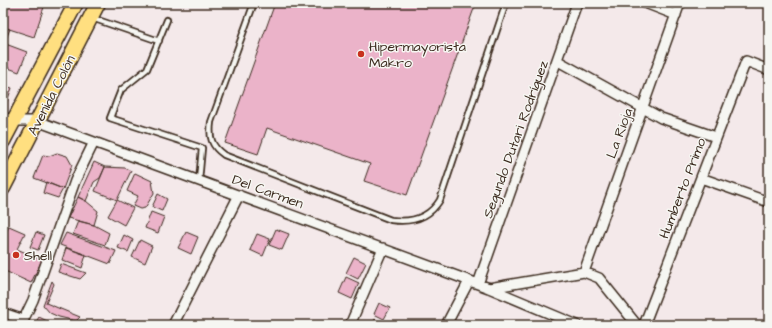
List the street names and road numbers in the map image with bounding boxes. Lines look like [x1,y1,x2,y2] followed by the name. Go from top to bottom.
[23,52,81,139] street label: Avenida Colón
[478,58,554,221] street label: Segundo Dutari Rodríguez
[602,105,638,161] street label: La Rioja
[655,135,711,242] street label: Humberto Primo
[229,170,306,214] street label: Del Carmen

